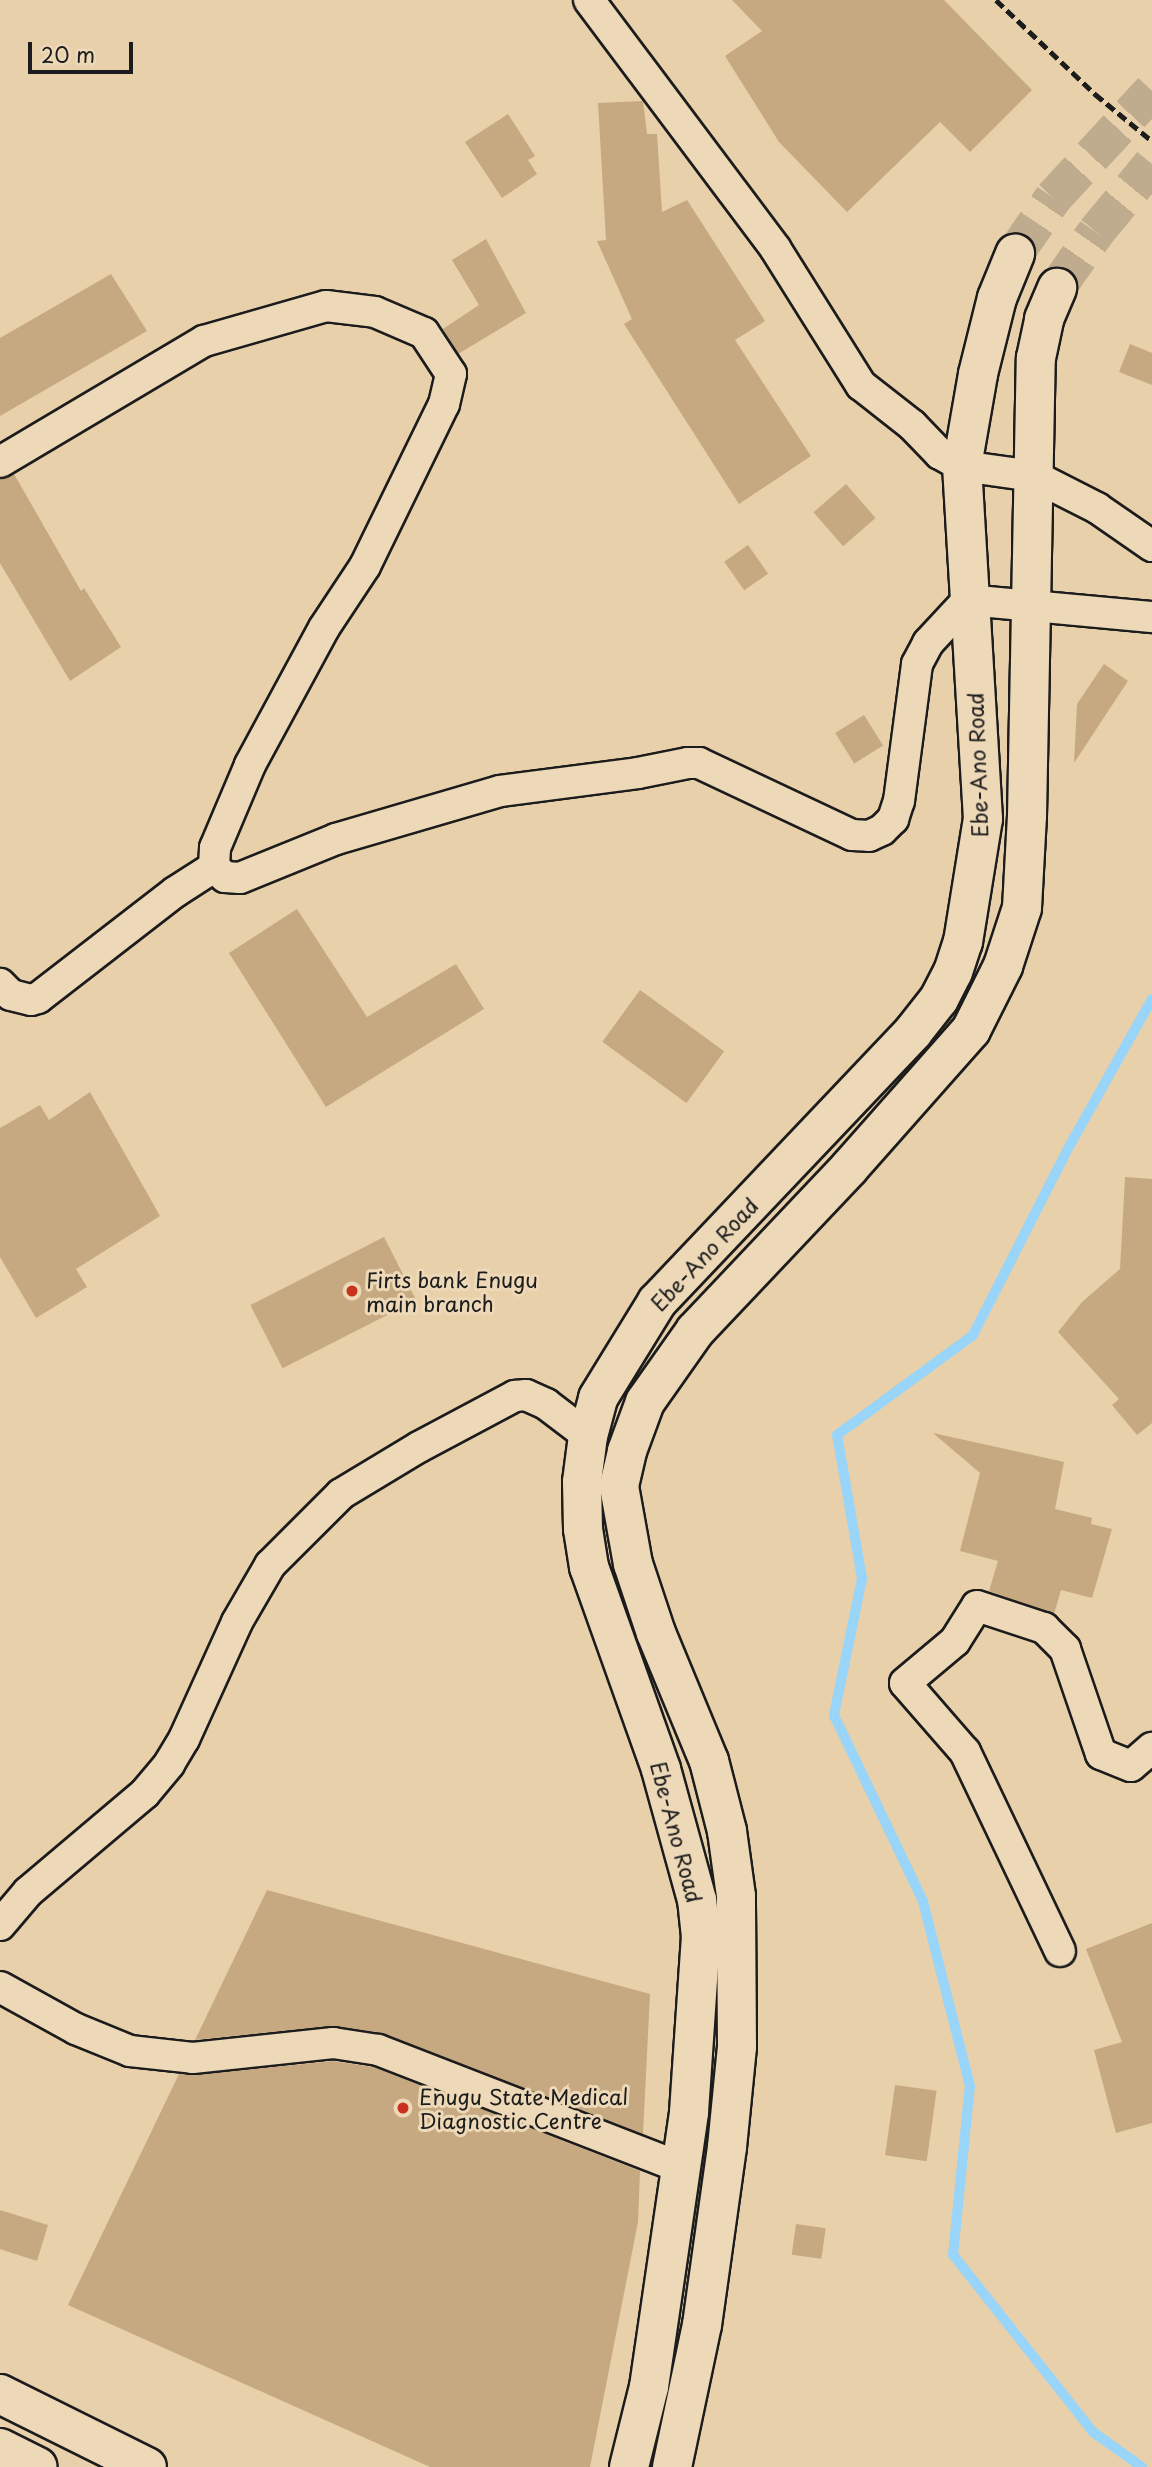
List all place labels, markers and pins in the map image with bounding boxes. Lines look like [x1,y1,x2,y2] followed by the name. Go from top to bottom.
[366,1266,539,1316] place label: Firts bank Enugu main branch
[344,1283,360,1299] marker: Firts bank Enugu main branch
[419,2083,629,2133] place label: Enugu State Medical Diagnostic Centre
[393,2098,413,2118] marker: Enugu State Medical Diagnostic Centre

